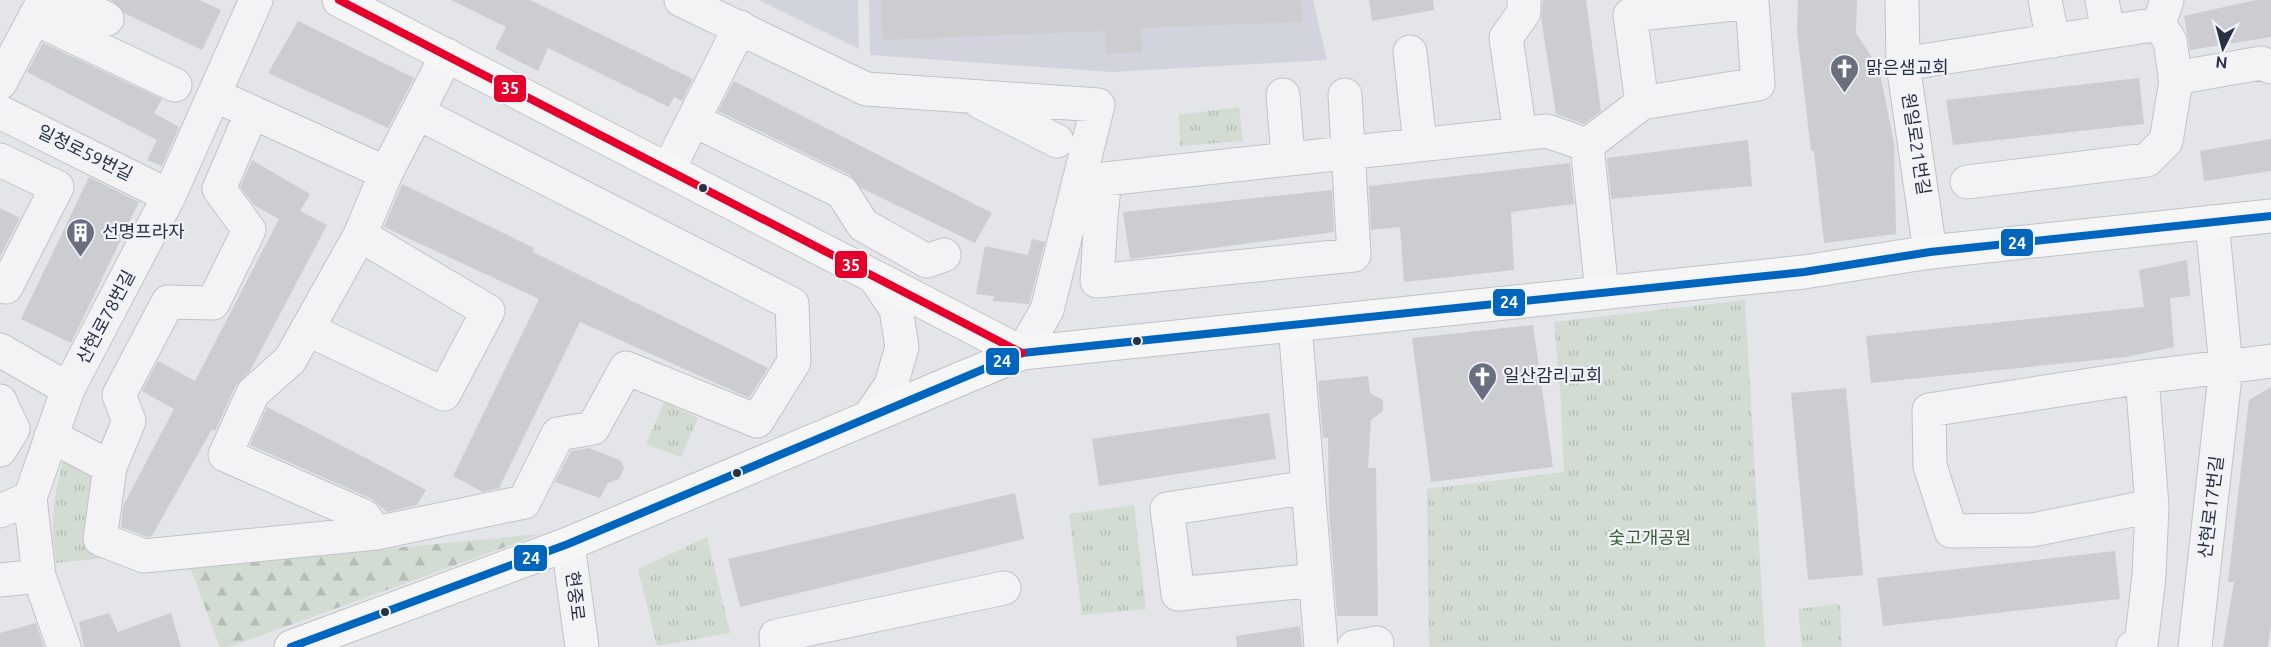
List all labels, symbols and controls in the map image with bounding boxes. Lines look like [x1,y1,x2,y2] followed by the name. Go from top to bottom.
[2193,18,2253,78] north arrow
[1829,52,1861,94] church icon: 맑은샘교회
[2215,53,2228,72] text: N
[1866,57,1949,77] place label: 맑은샘교회
[493,74,527,103] line badge: 35
[501,79,519,97] text: 35
[1899,91,1935,196] street label: 원일로21번길
[35,121,136,184] street label: 일청로59번길
[697,182,709,194] unlabelled marker
[65,216,97,258] building icon: 선명프라자
[102,221,185,241] place label: 선명프라자
[2000,228,2034,257] line badge: 24
[2008,234,2026,252] text: 24
[834,250,868,279] line badge: 35
[842,256,860,274] text: 35
[72,266,138,367] street label: 산현로78번길
[1492,288,1526,317] line badge: 24
[1500,293,1518,311] text: 24
[1131,335,1143,347] unlabelled marker
[985,347,1020,376] line badge: 24
[993,352,1011,370] text: 24
[1466,360,1498,402] church icon: 일산감리교회
[1503,365,1602,385] place label: 일산감리교회
[2194,454,2226,559] street label: 산현로17번길
[731,467,743,479] unlabelled marker
[1609,527,1691,547] park label: 숯고개공원
[513,544,548,572] line badge: 24
[522,549,540,567] text: 24
[563,570,589,622] street label: 현중로
[379,606,391,618] unlabelled marker

